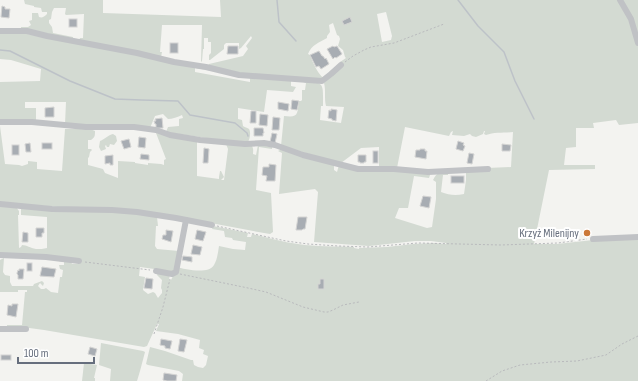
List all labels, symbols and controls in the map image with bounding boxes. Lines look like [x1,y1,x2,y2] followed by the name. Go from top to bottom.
[519,226,579,241] place label: Krzyż Milenijny
[582,228,592,238] marker: Krzyż Milenijny
[18,339,94,365] scale bar
[24,346,49,361] text: 100 m

